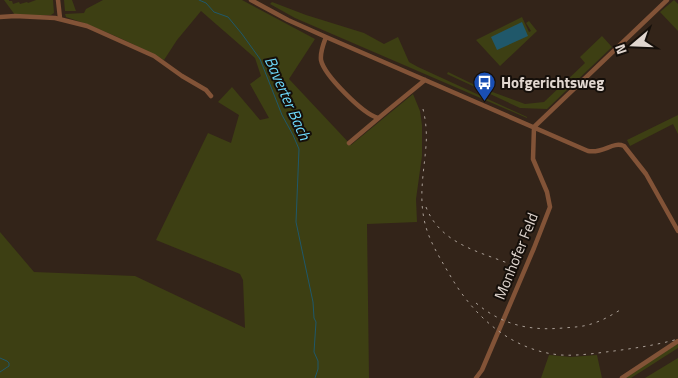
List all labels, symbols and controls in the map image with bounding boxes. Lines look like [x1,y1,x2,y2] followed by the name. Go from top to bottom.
[608,20,658,70] north arrow
[609,41,632,57] text: N
[259,52,318,145] water label: Baverter Bach
[473,70,497,101] bus stop icon: Hofgerichtsweg
[501,71,604,94] place label: Hofgerichtsweg
[488,209,544,303] street label: Monhofer Feld

